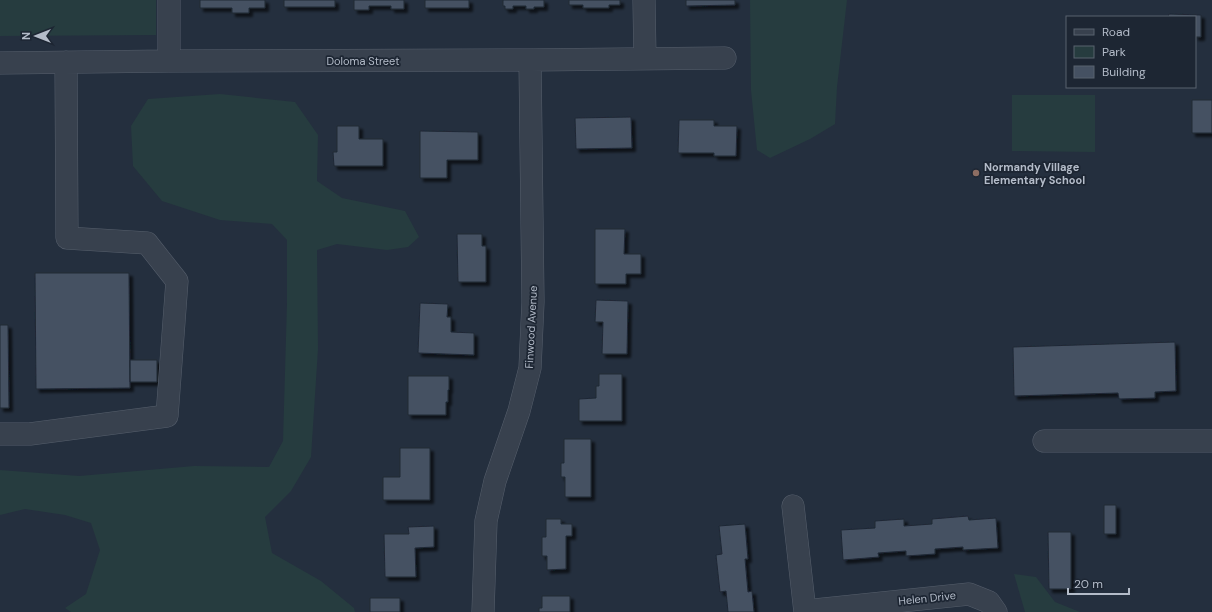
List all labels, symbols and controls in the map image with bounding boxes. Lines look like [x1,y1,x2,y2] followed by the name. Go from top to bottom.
[16,16,56,56] north arrow
[1066,16,1196,88] legend
[1102,24,1130,40] text: Road
[19,32,33,40] text: N
[1102,44,1126,60] text: Park
[327,54,399,68] street label: Doloma Street
[1102,64,1146,80] text: Building
[984,160,1085,187] place label: Normandy Village Elementary School
[971,168,981,178] marker: Normandy Village Elementary School
[522,285,540,369] street label: Finwood Avenue
[1068,570,1129,596] scale bar
[1074,576,1103,592] text: 20 m
[898,588,956,608] street label: Helen Drive

